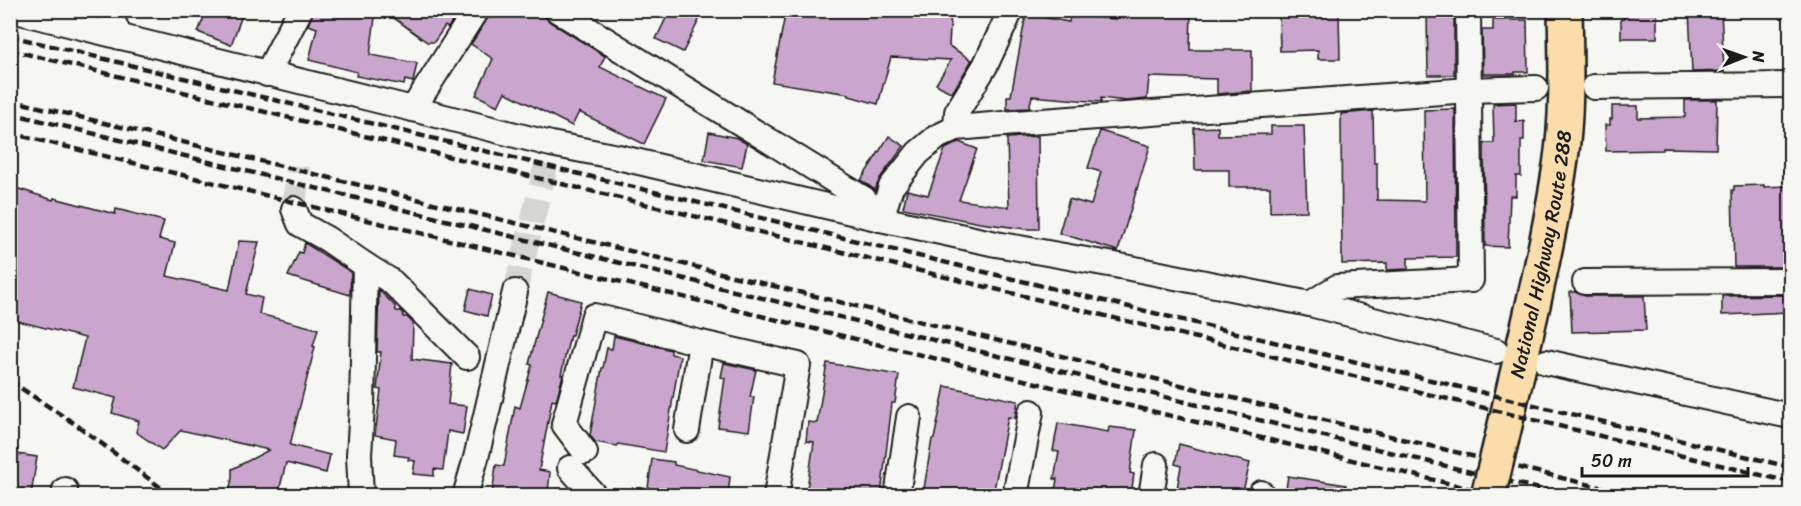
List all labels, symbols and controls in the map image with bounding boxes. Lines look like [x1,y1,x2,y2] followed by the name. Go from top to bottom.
[1714,27,1774,87] north arrow
[1744,50,1773,63] text: N
[1500,129,1582,382] street label: National Highway Route 288
[1582,440,1748,478] scale bar
[1591,445,1632,477] text: 50 m

